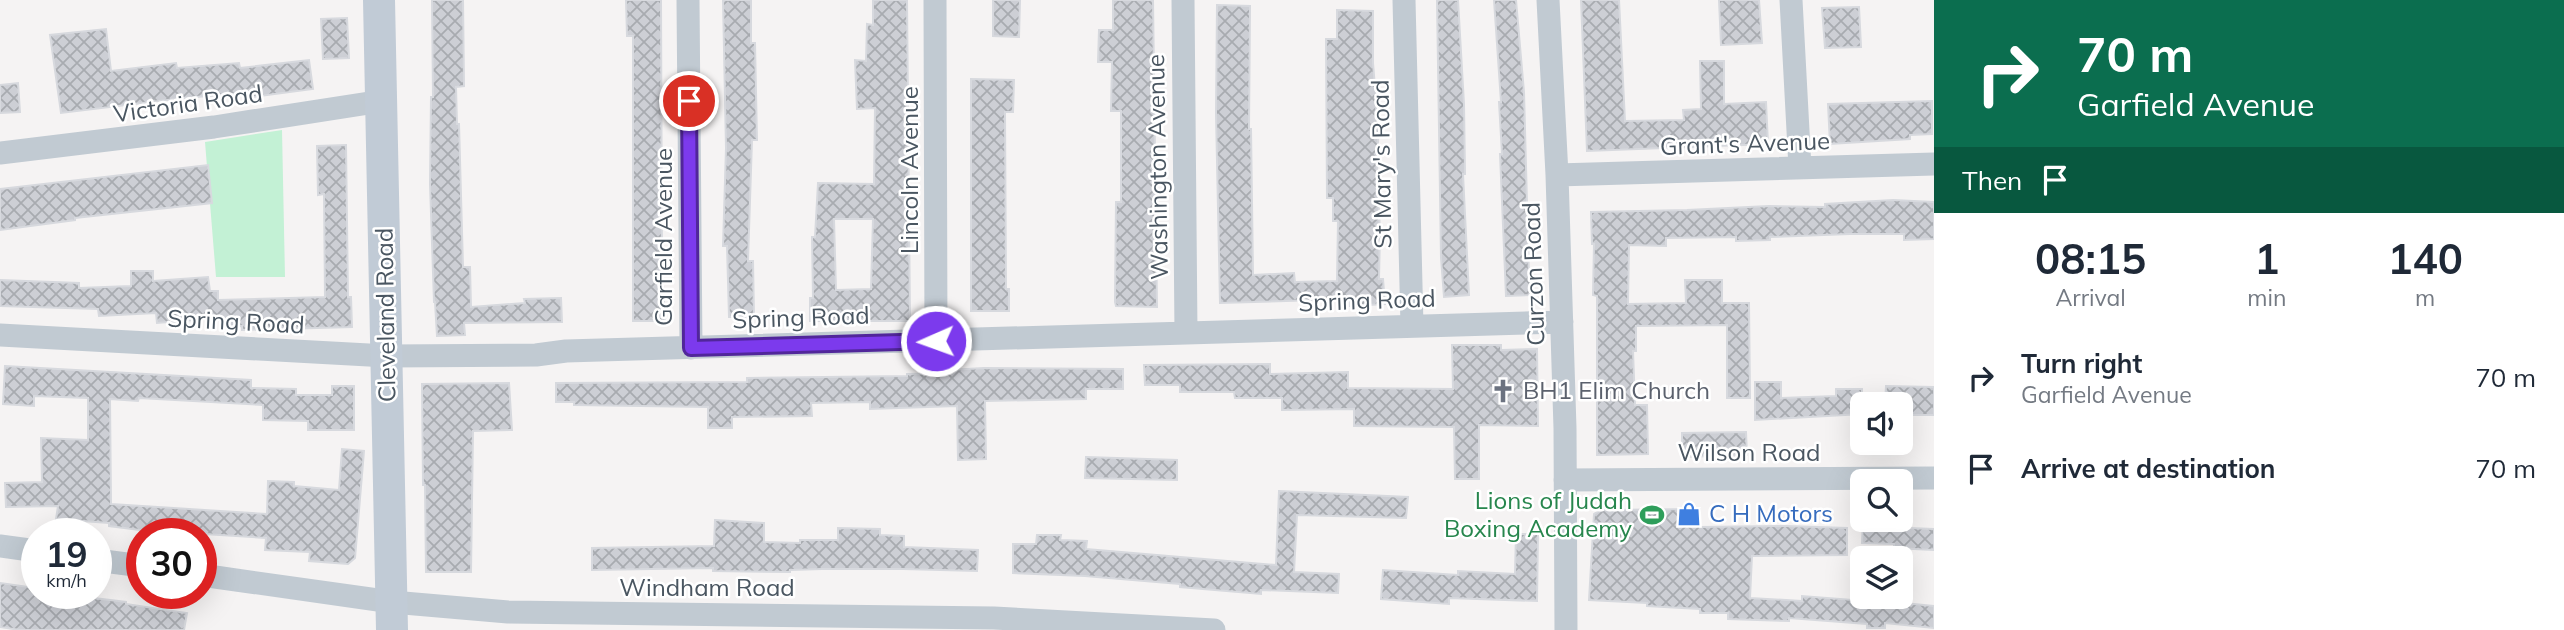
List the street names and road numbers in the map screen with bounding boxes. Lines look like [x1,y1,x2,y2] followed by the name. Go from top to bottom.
[1140,54,1174,280] street label: Washington Avenue
[111,78,264,128] street label: Victoria Road
[1365,79,1397,249] street label: St Mary's Road
[894,86,924,254] street label: Lincoln Avenue
[1659,125,1830,161] street label: Grant's Avenue
[648,148,678,326] street label: Garfield Avenue
[1515,202,1551,346] street label: Curzon Road
[368,228,402,402] street label: Cleveland Road
[1298,283,1436,317] street label: Spring Road
[732,300,870,334] street label: Spring Road
[167,302,305,340] street label: Spring Road
[1678,437,1820,467] street label: Wilson Road
[619,572,795,602] street label: Windham Road

